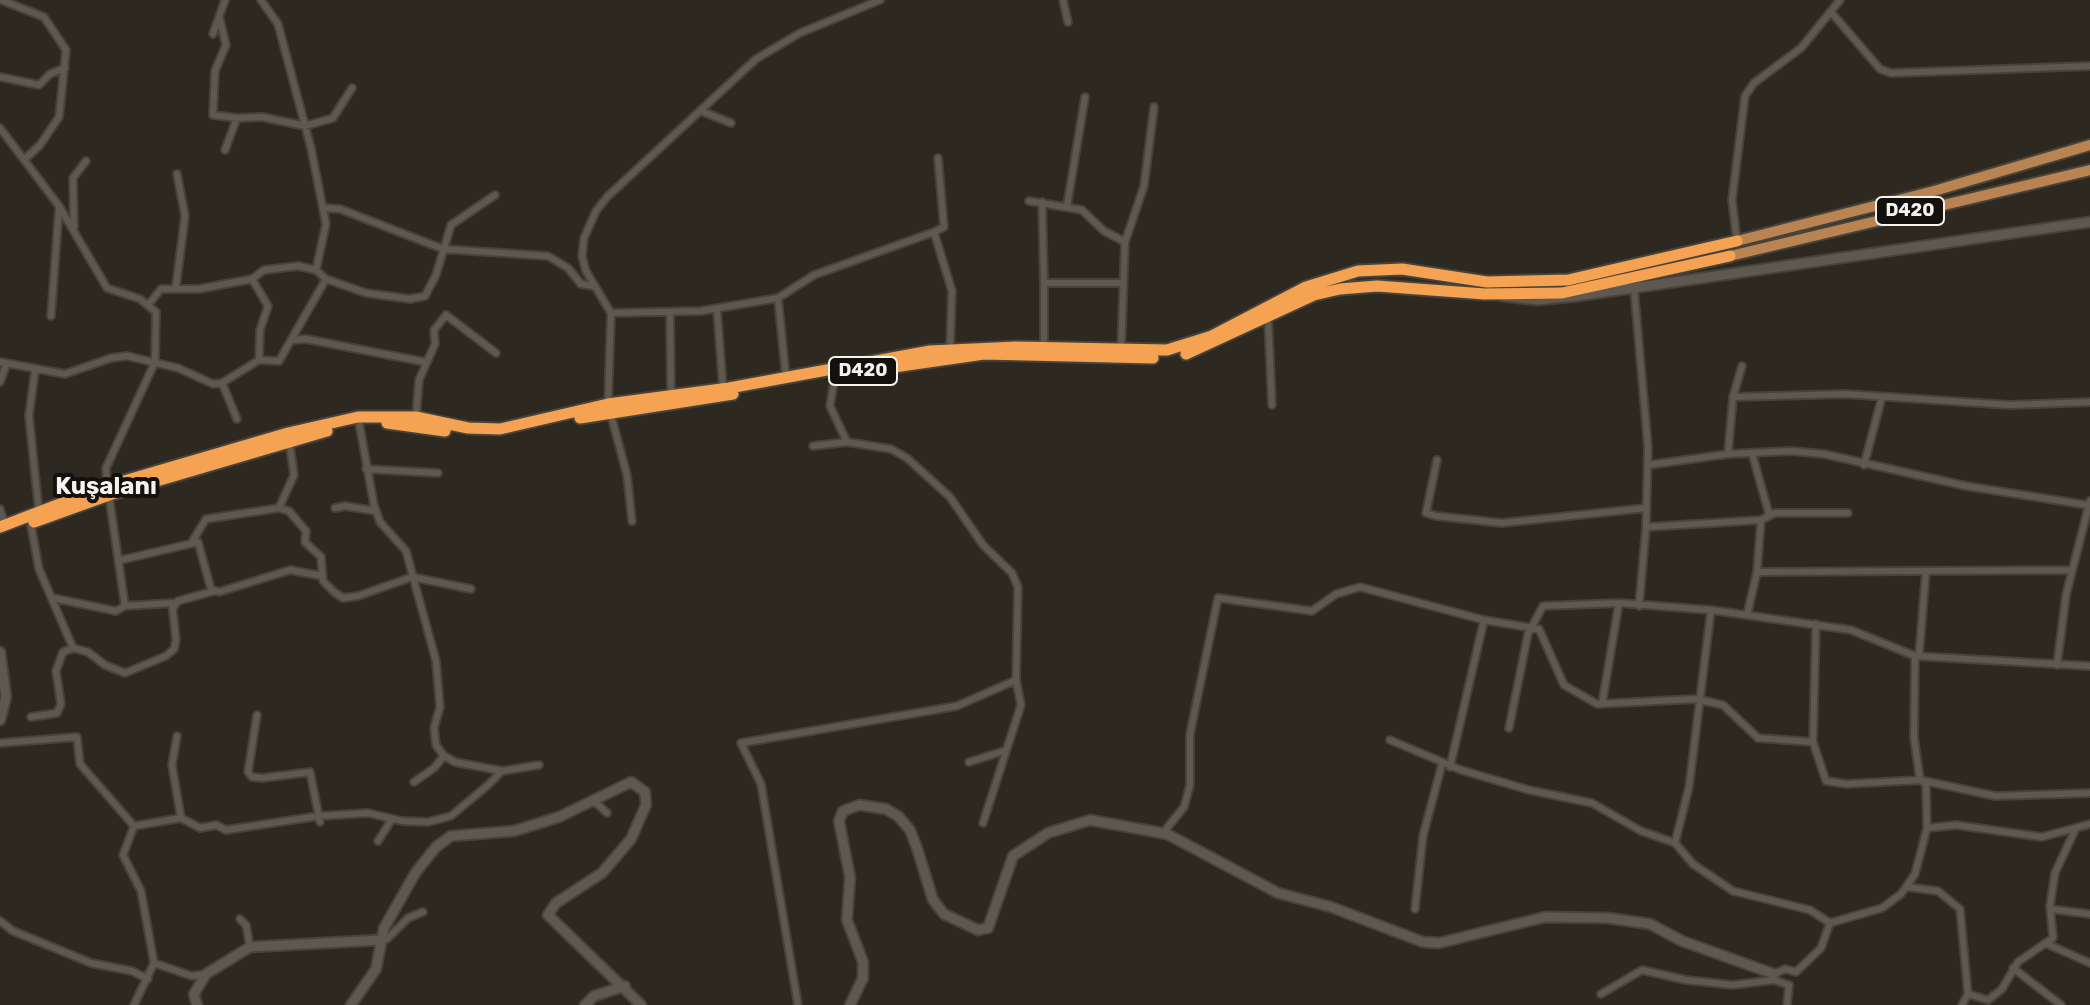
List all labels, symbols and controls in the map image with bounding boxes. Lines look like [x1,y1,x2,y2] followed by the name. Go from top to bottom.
[1876,197,1944,225] road number: D420
[829,357,897,385] road number: D420
[55,473,157,501] district label: Kuşalanı

